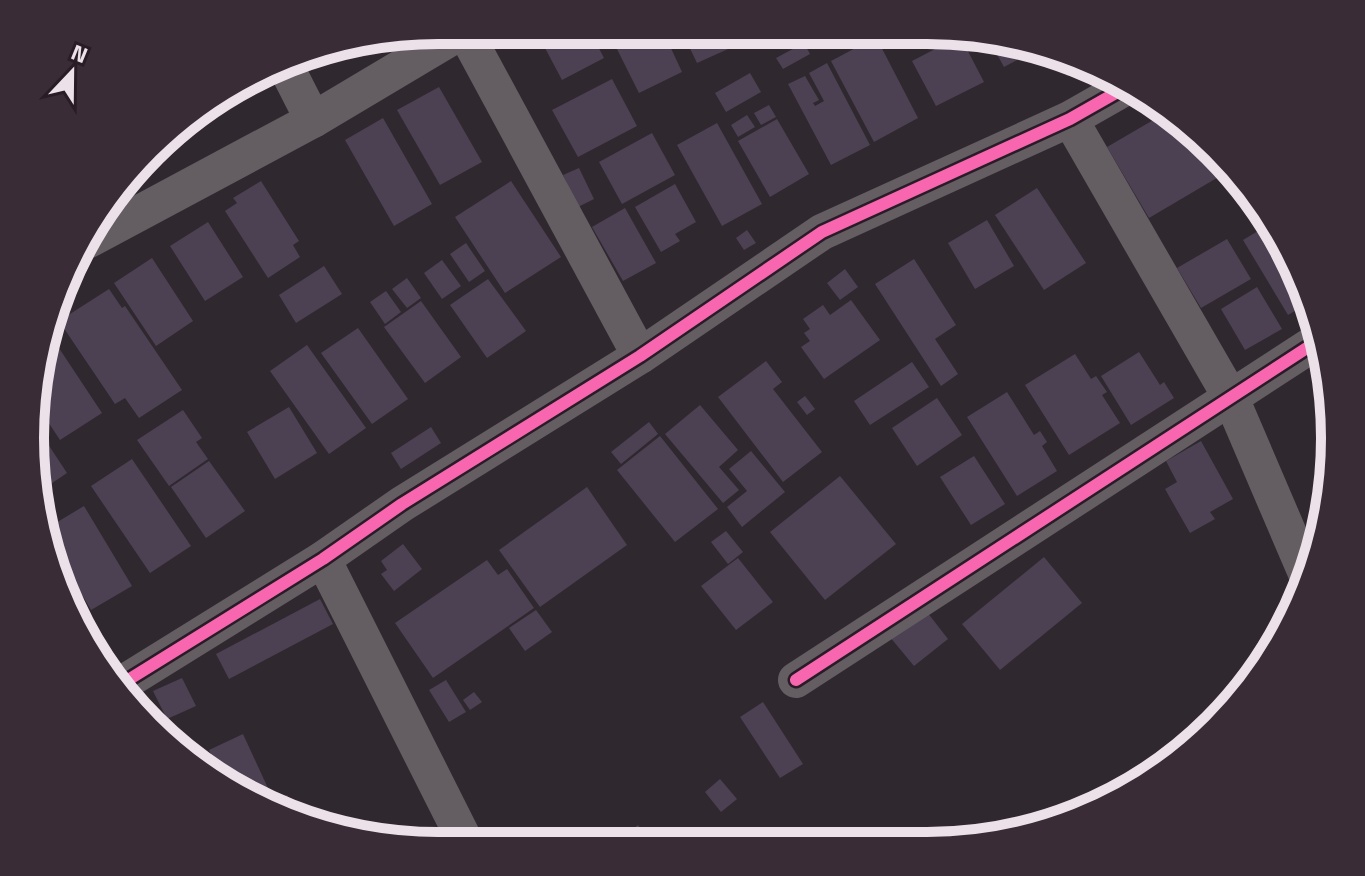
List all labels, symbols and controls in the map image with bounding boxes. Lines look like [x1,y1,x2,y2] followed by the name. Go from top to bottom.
[32,32,112,112] north arrow
[66,35,93,72] text: N

